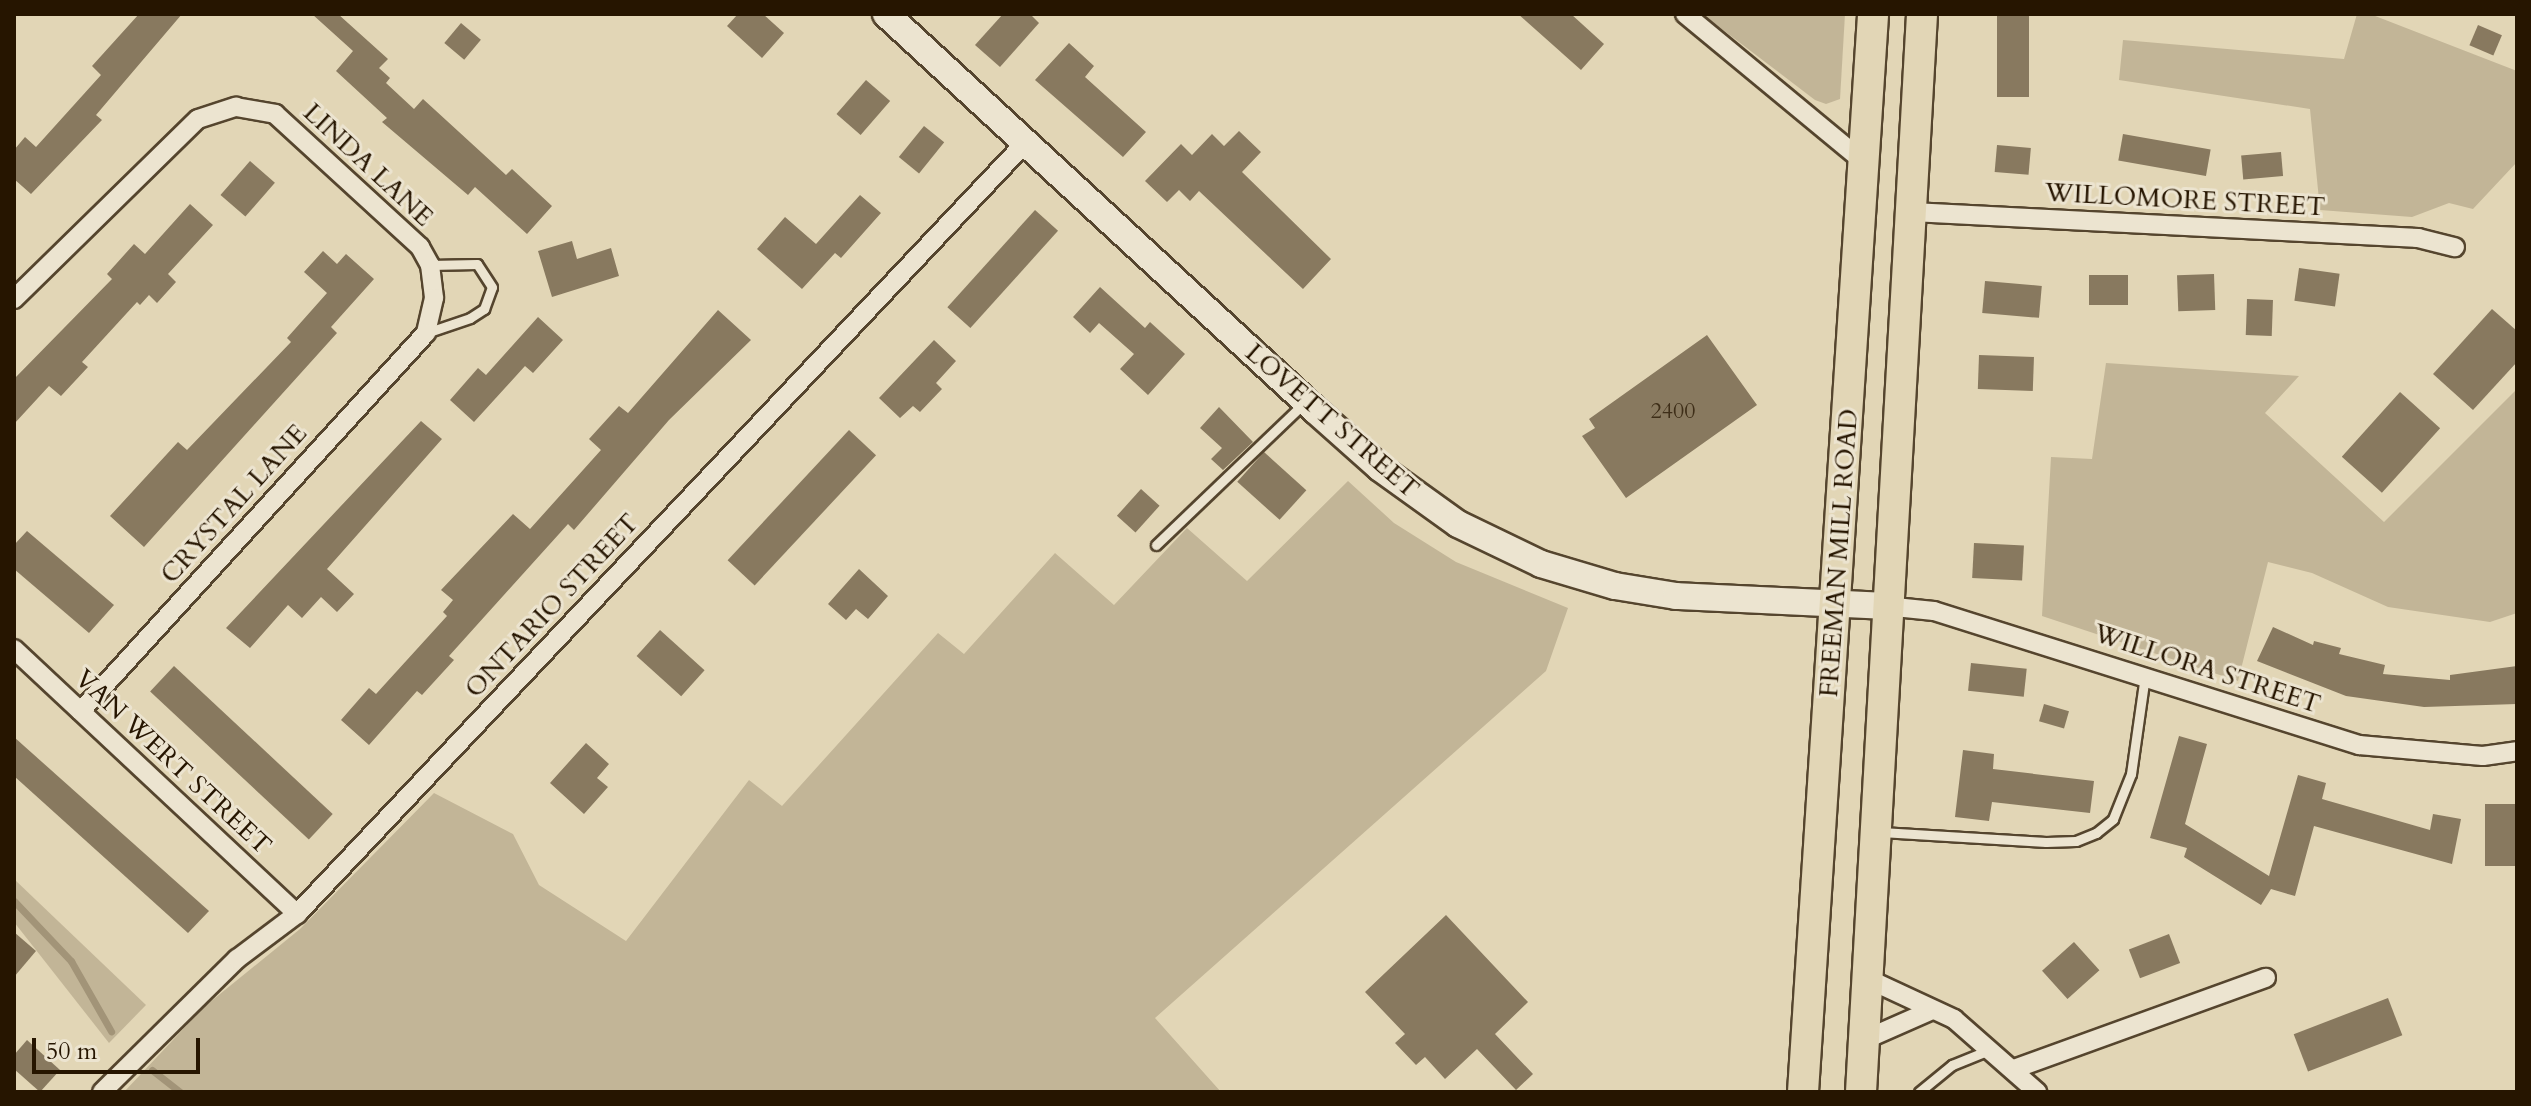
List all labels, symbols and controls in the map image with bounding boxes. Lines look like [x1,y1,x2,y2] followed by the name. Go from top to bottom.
[297,97,439,233] street label: LINDA LANE
[2044,177,2326,223] street label: WILLOMORE STREET
[1239,337,1425,505] street label: LOVETT STREET
[1650,399,1696,425] house number: 2400
[1813,408,1865,698] street label: FREEMAN MILL ROAD
[154,418,314,590] street label: CRYSTAL LANE
[459,508,645,704] street label: ONTARIO STREET
[2090,618,2324,720] street label: WILLORA STREET
[68,663,278,861] street label: VAN WERT STREET
[36,1022,204,1072] scale bar
[46,1035,97,1068] text: 50 m

